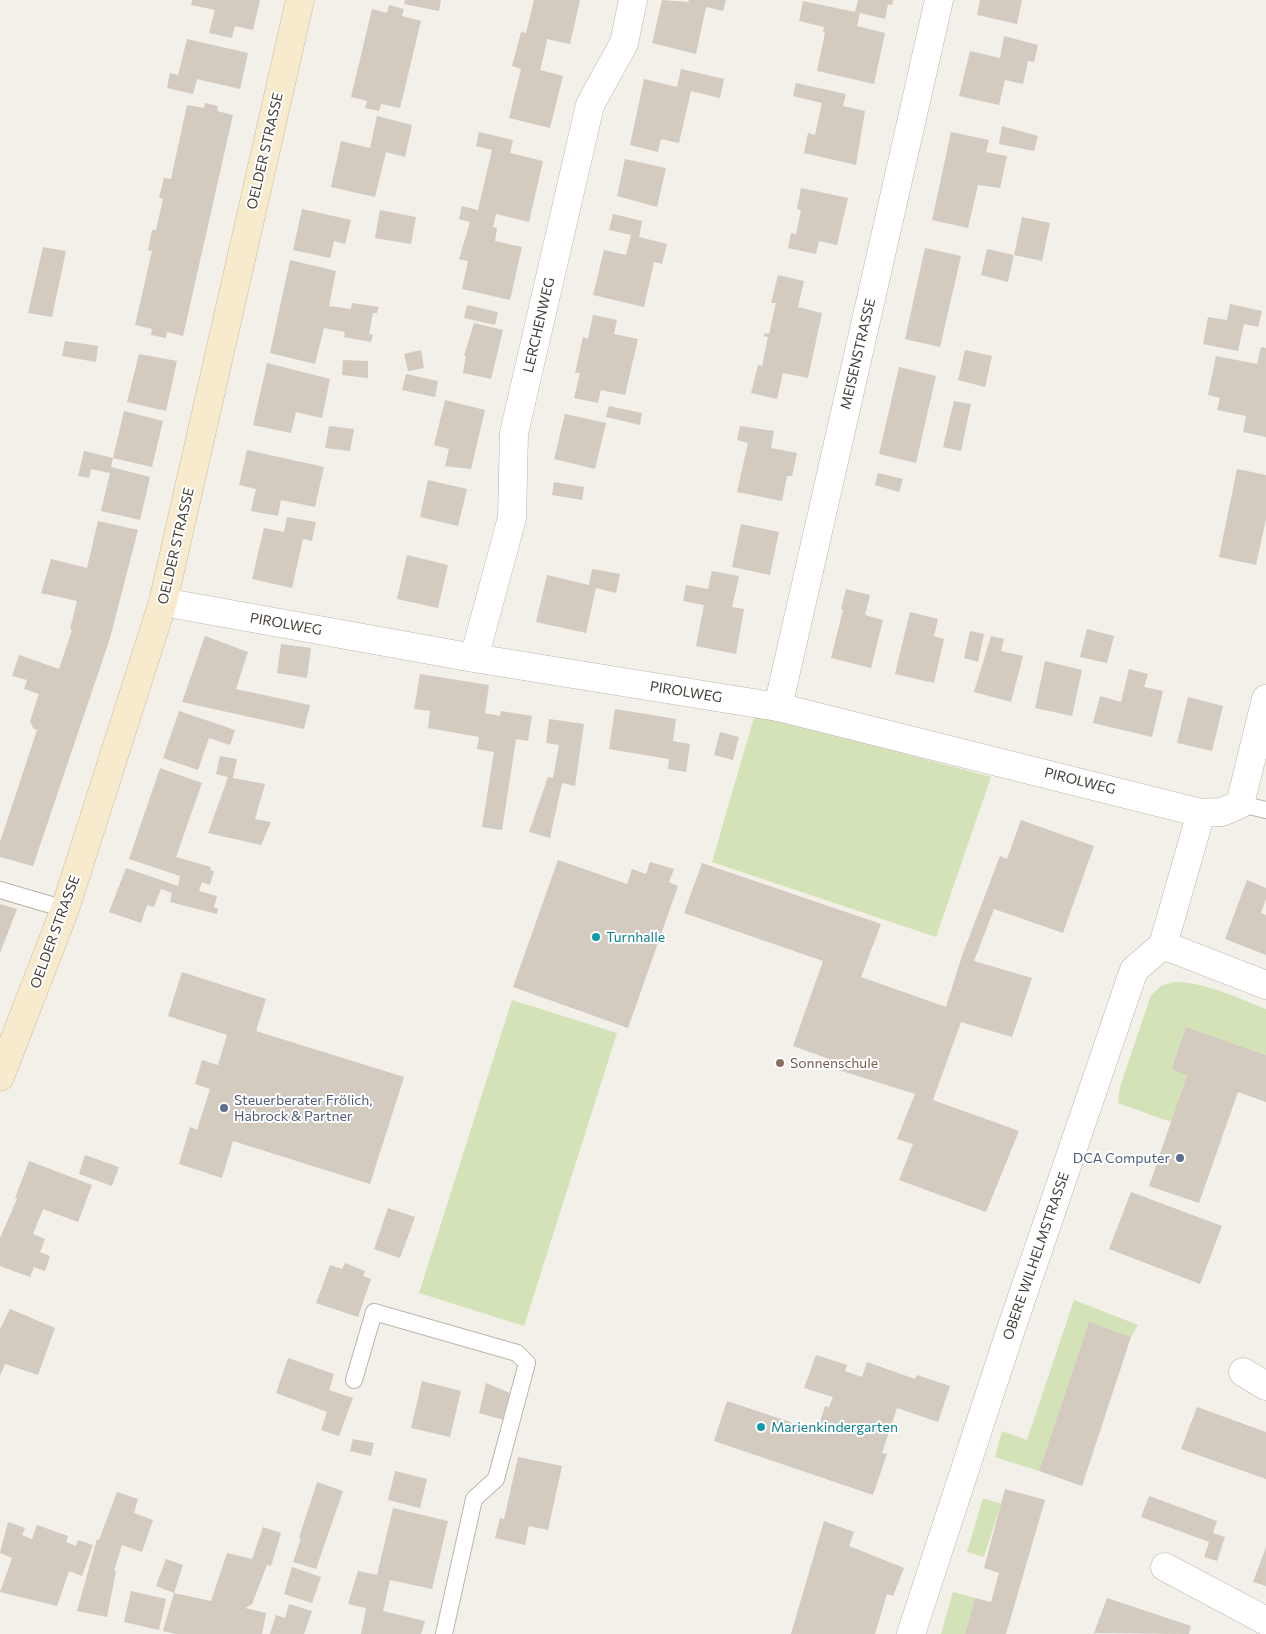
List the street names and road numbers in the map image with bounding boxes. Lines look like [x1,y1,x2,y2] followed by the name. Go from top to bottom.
[243,91,287,211] street label: OELDER STRASSE
[520,276,558,374] street label: LERCHENWEG
[837,297,879,411] street label: MEISENSTRASSE
[154,486,198,606] street label: OELDER STRASSE
[249,609,323,639] street label: PIROLWEG
[649,678,723,706] street label: PIROLWEG
[1043,764,1117,798] street label: PIROLWEG
[27,873,83,991] street label: OELDER STRASSE
[999,1170,1073,1342] street label: OBERE WILHELMSTRASSE

